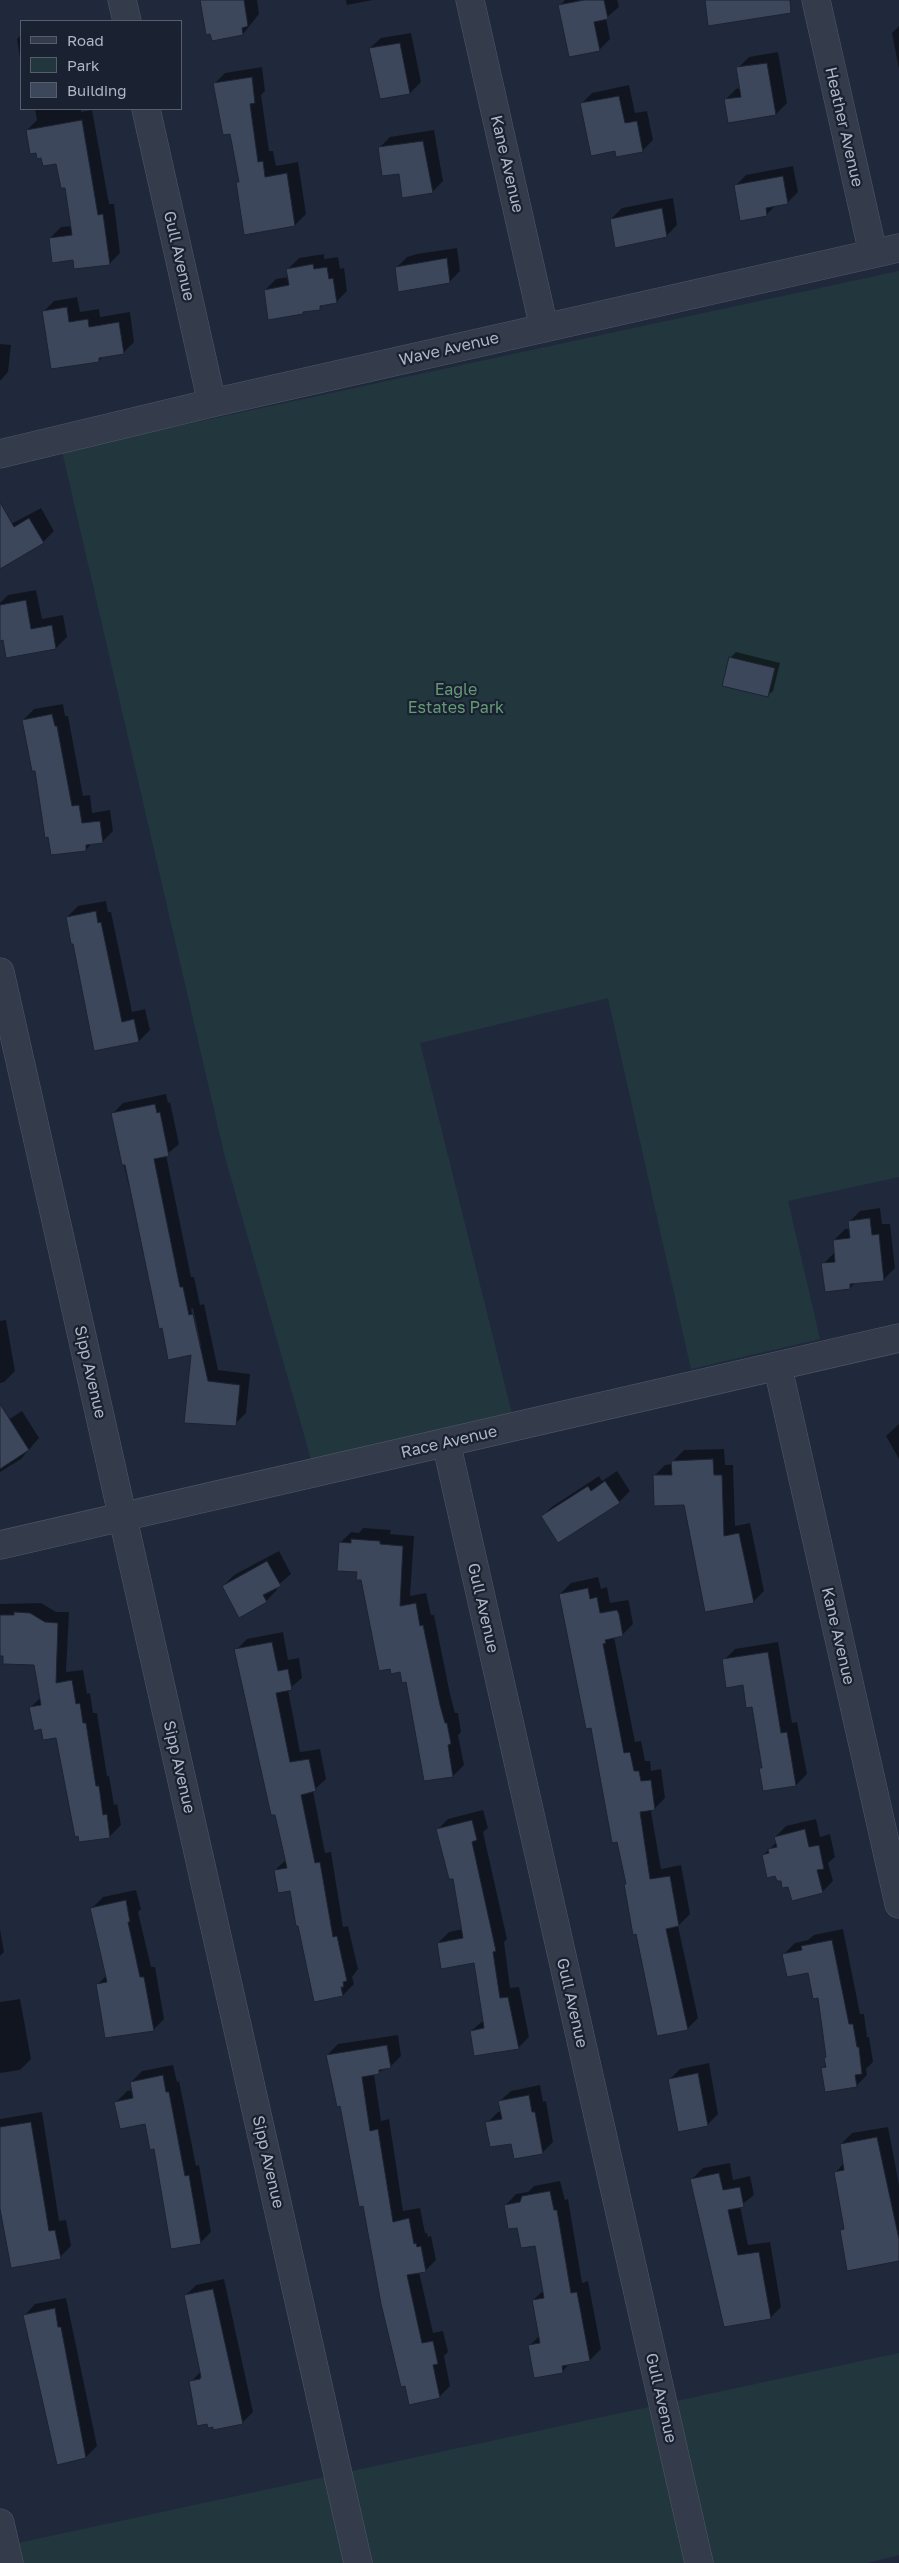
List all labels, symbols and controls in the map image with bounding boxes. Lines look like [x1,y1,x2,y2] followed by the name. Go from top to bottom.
[20,20,182,110] legend
[67,31,104,49] text: Road
[67,56,99,74] text: Park
[821,65,867,189] street label: Heather Avenue
[67,81,127,99] text: Building
[486,113,528,215] street label: Kane Avenue
[159,209,199,303] street label: Gull Avenue
[397,328,501,370] street label: Wave Avenue
[408,680,504,718] park label: Eagle Estates Park
[70,1324,110,1420] street label: Sipp Avenue
[399,1422,499,1462] street label: Race Avenue
[463,1561,503,1655] street label: Gull Avenue
[817,1585,859,1687] street label: Kane Avenue
[159,1719,199,1815] street label: Sipp Avenue
[552,1956,592,2050] street label: Gull Avenue
[248,2114,288,2210] street label: Sipp Avenue
[641,2351,681,2445] street label: Gull Avenue

